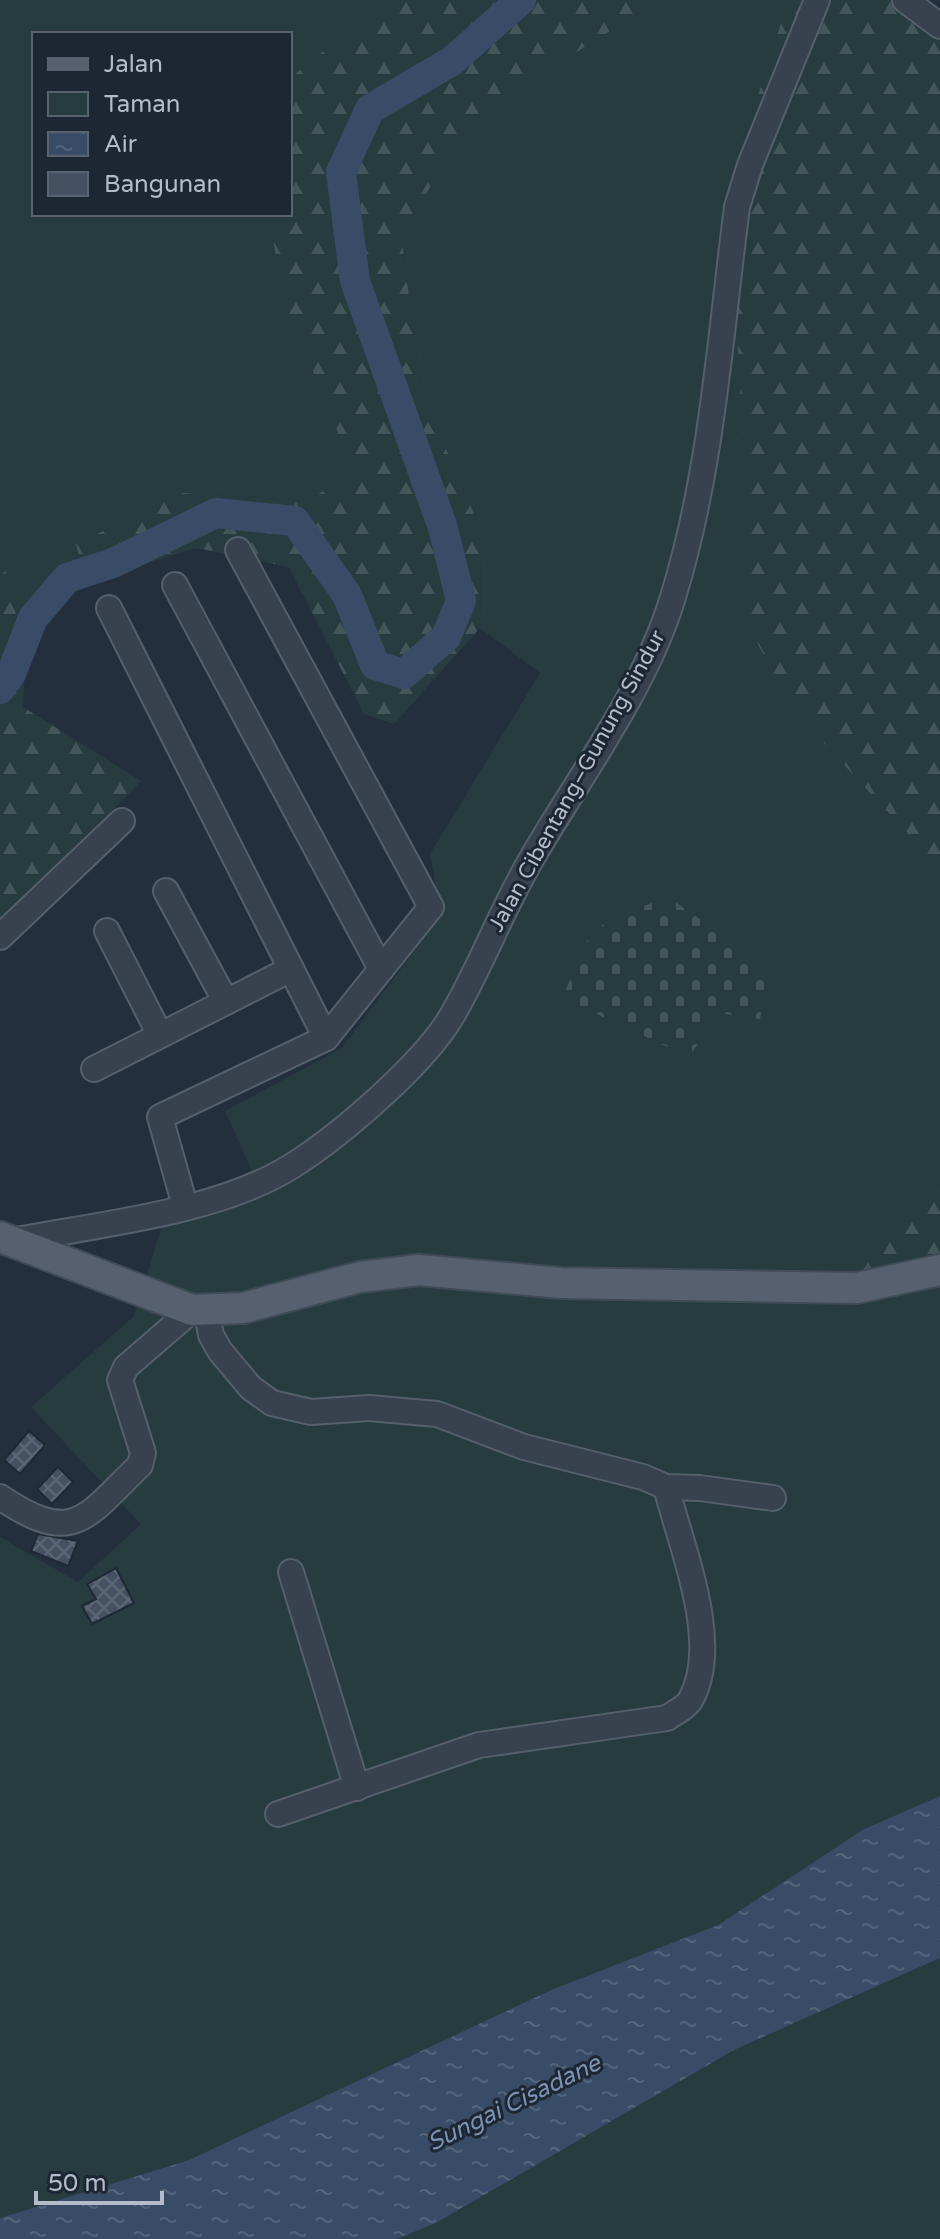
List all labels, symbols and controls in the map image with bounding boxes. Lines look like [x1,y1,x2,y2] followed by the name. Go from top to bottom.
[32,32,292,216] legend
[104,50,163,79] text: Jalan
[104,90,180,119] text: Taman
[104,130,138,159] text: Air
[104,170,221,199] text: Bangunan
[483,625,671,936] street label: Jalan Cibentang–Gunung Sindur
[423,2048,607,2157] water label: Sungai Cisadane
[36,2155,162,2205] scale bar
[48,2169,106,2198] text: 50 m

